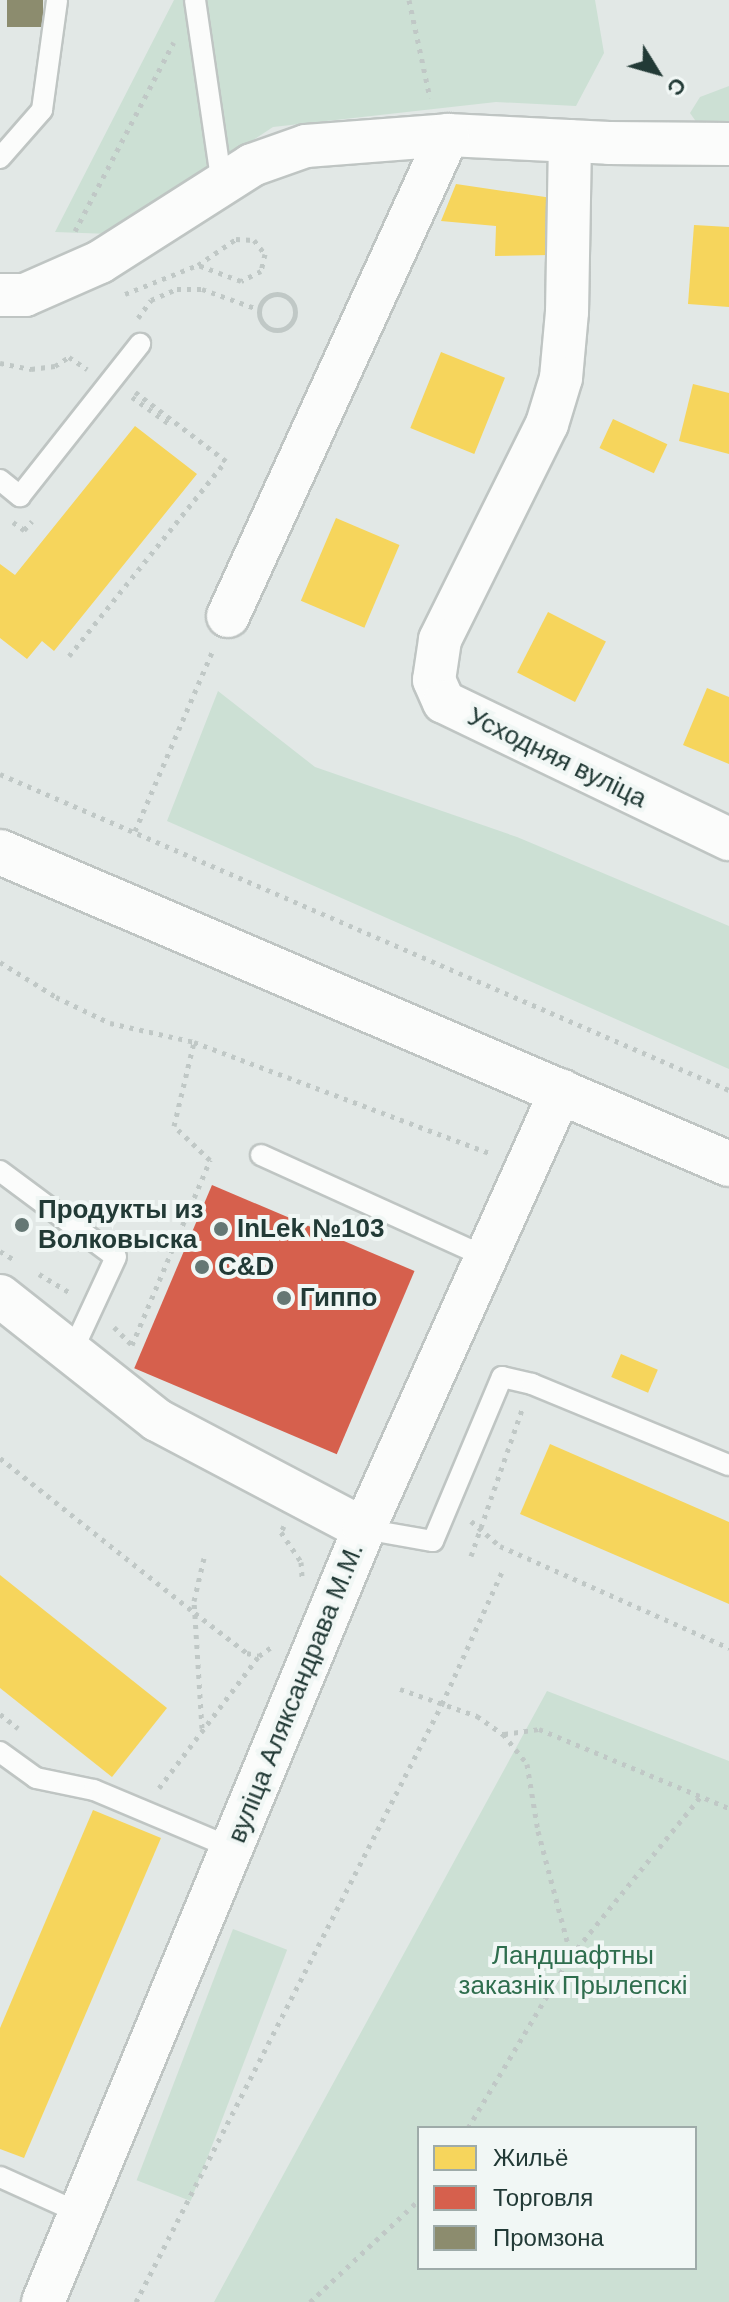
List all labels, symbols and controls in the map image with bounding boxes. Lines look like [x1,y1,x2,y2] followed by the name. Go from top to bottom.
[617,32,697,112] north arrow
[662,73,691,101] text: С
[462,701,652,815] street label: Усходняя вуліца
[38,1194,203,1256] place label: Продукты из Волковыска
[237,1213,384,1245] place label: InLek №103
[13,1216,31,1234] marker: Продукты из Волковыска
[212,1220,230,1238] marker: InLek №103
[218,1251,274,1283] place label: C&D
[193,1258,211,1276] marker: C&D
[300,1282,377,1314] place label: Гиппо
[275,1289,293,1307] marker: Гиппо
[222,1539,370,1847] street label: вуліца Аляксандрава М.М.
[459,1940,687,2002] park label: Ландшафтны заказнік Прылепскі
[417,2126,697,2270] legend
[493,2144,568,2171] text: Жильё
[493,2184,593,2211] text: Торговля
[493,2224,604,2251] text: Промзона

